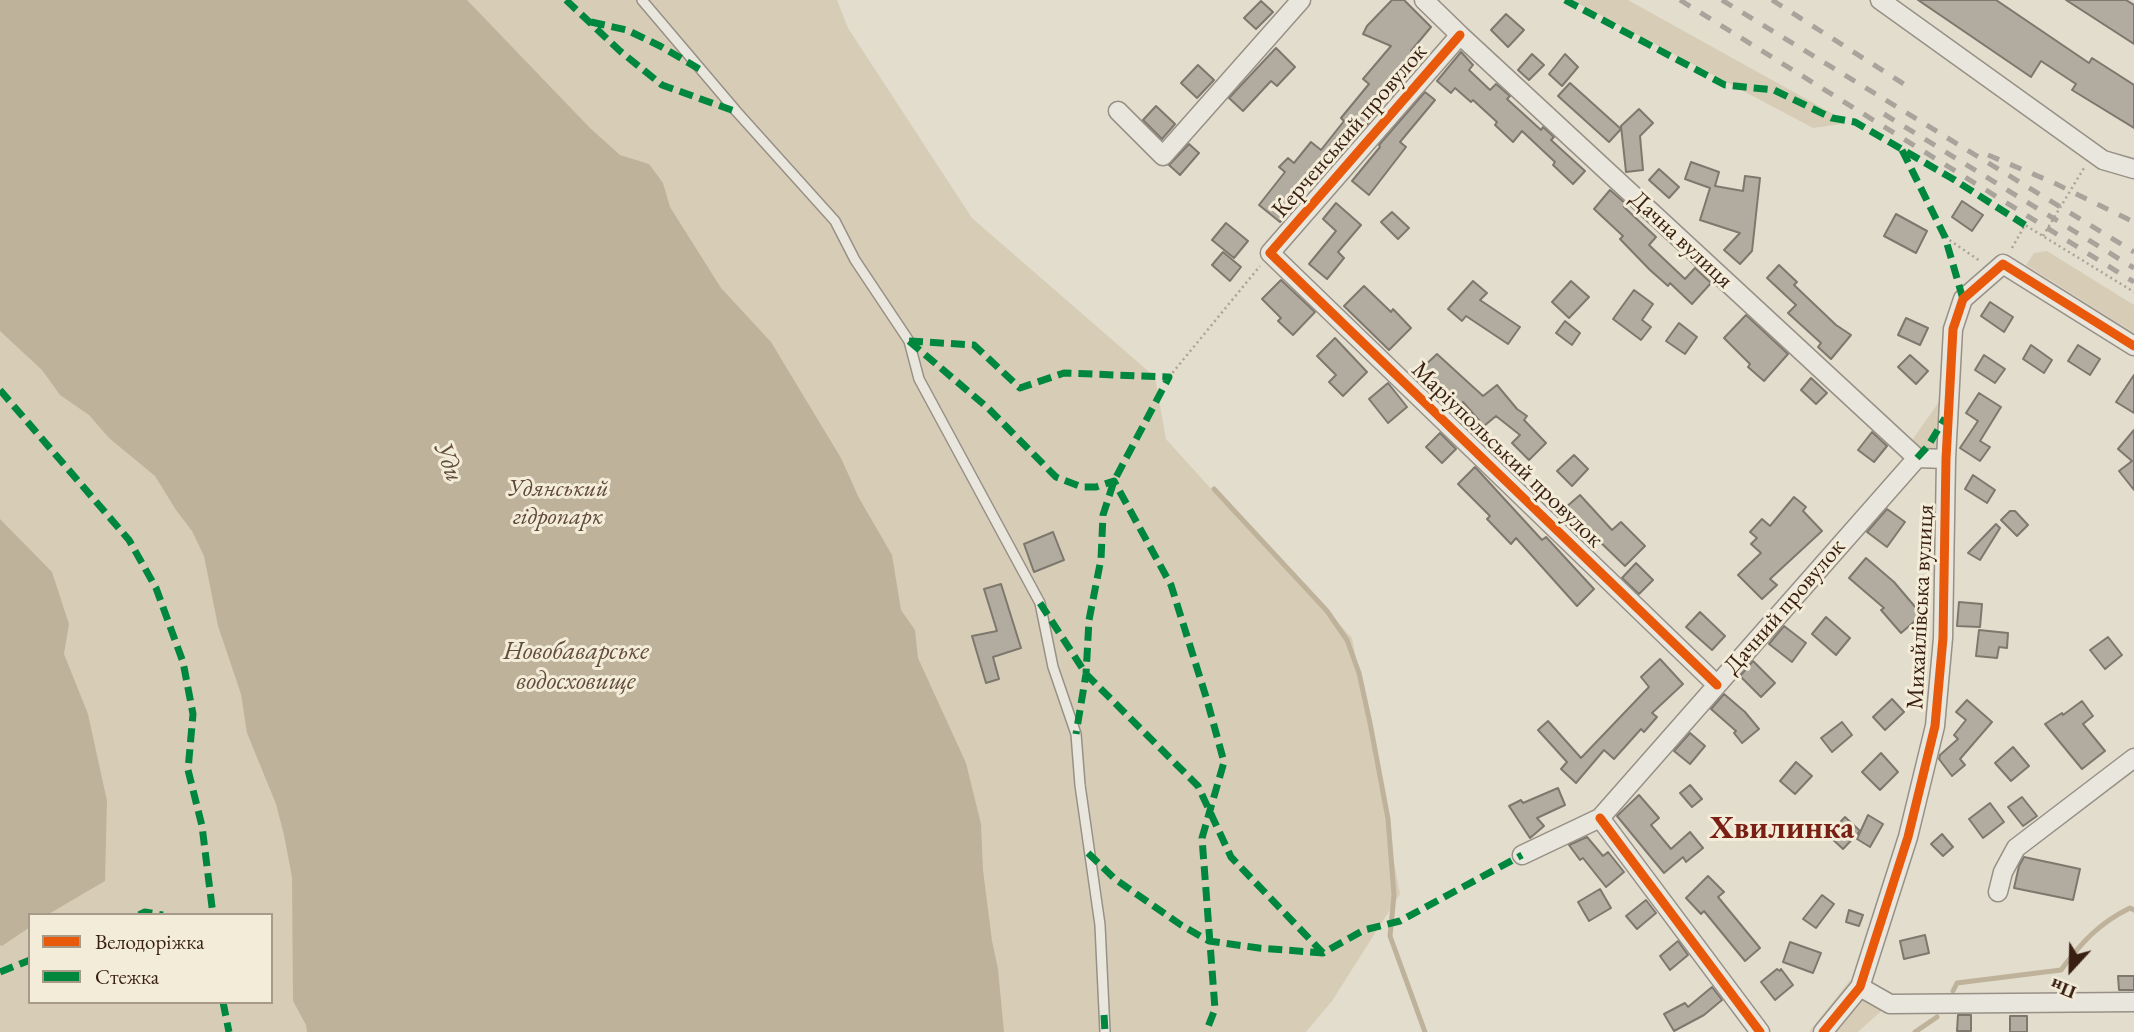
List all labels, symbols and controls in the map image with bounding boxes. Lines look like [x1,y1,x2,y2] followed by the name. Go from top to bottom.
[1267,38,1433,224] street label: Керченський провулок
[1623,185,1739,295] street label: Дачна вулиця
[1405,356,1609,554] street label: Маріупольський провулок
[426,438,470,486] water label: Уди
[508,475,608,531] park label: Удянський гідропарк
[1901,504,1941,710] street label: Михайлівська вулиця
[1718,533,1852,681] street label: Дачний провулок
[503,636,649,698] water label: Новобаварське водосховище
[1710,810,1854,848] district label: Хвилинка
[28,913,273,1004] legend
[95,928,204,955] text: Велодоріжка
[2036,934,2106,1004] north arrow
[95,963,159,990] text: Стежка
[2046,972,2080,1005] text: Пн

